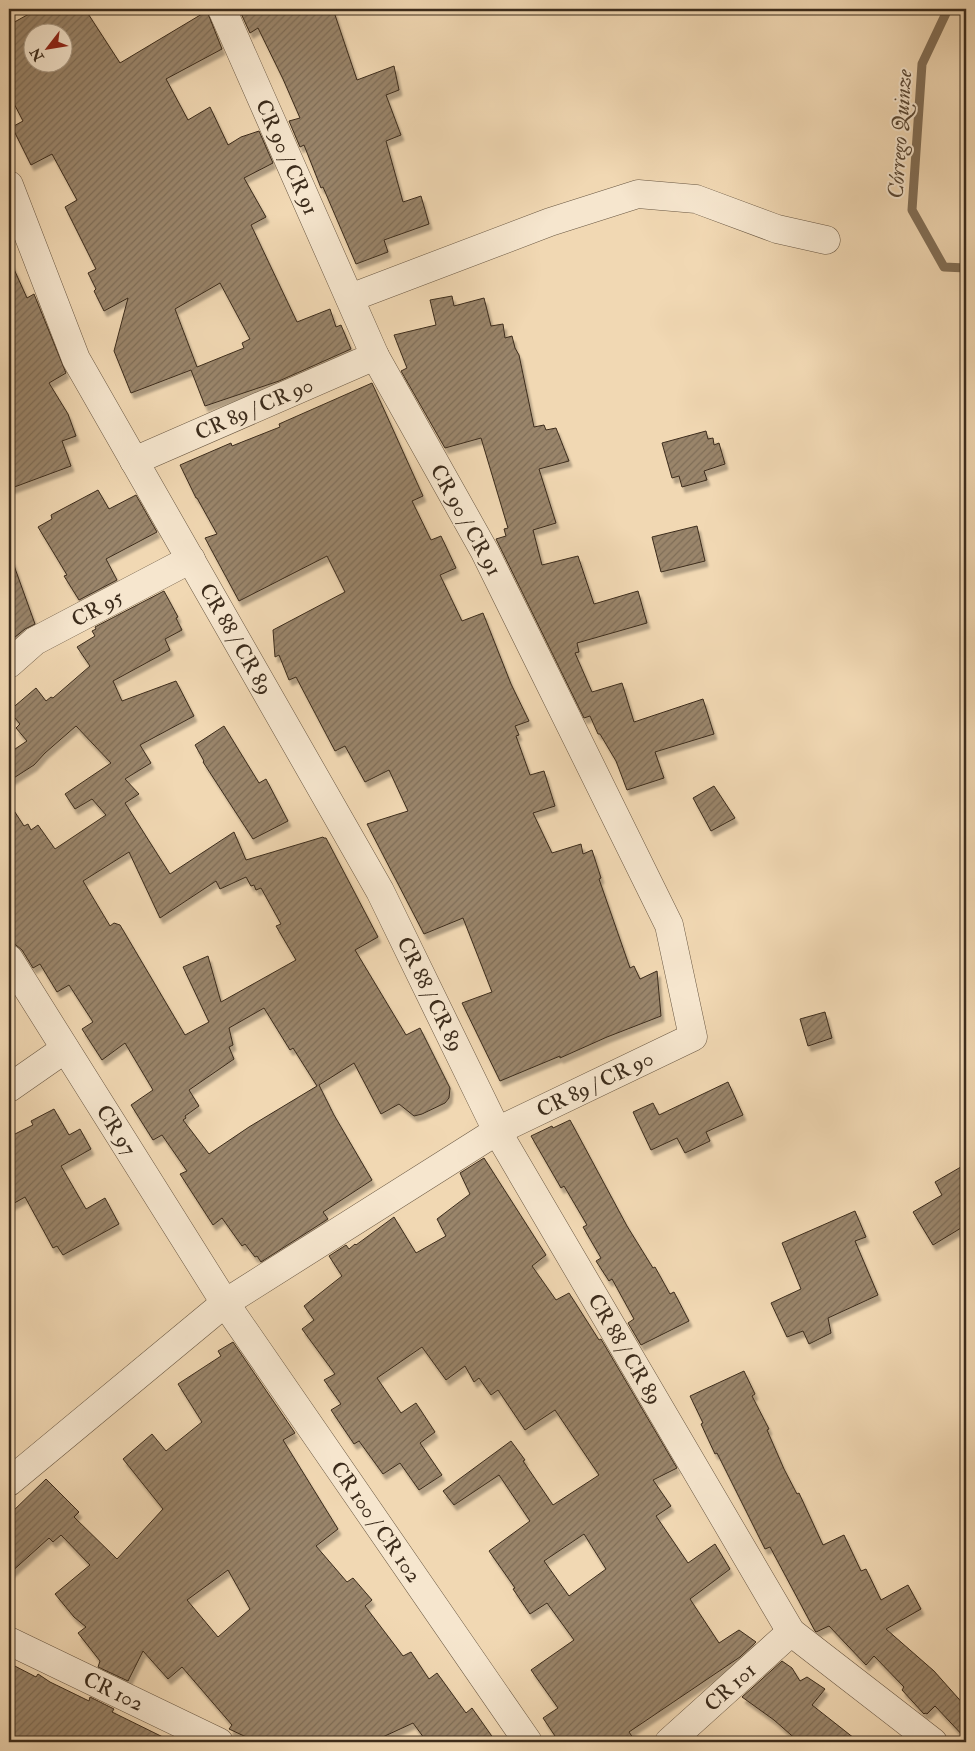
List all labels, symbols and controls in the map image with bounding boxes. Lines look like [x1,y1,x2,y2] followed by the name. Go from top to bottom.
[22,22,72,72] north arrow
[27,44,48,65] text: N
[882,68,919,200] water label: Córrego Quinze
[249,95,324,219] street label: CR 90 / CR 91
[191,372,318,447] street label: CR 89 / CR 90
[424,460,507,581] street label: CR 90 / CR 91
[193,579,278,700] street label: CR 88 / CR 89
[67,584,129,633] street label: CR 95
[390,933,469,1056] street label: CR 88 / CR 89
[532,1045,658,1124] street label: CR 89 / CR 90
[90,1100,142,1161] street label: CR 97
[581,1289,668,1410] street label: CR 88 / CR 89
[324,1456,427,1588] street label: CR 100 / CR 102
[699,1657,762,1718] street label: CR 101
[79,1666,148,1718] street label: CR 102

